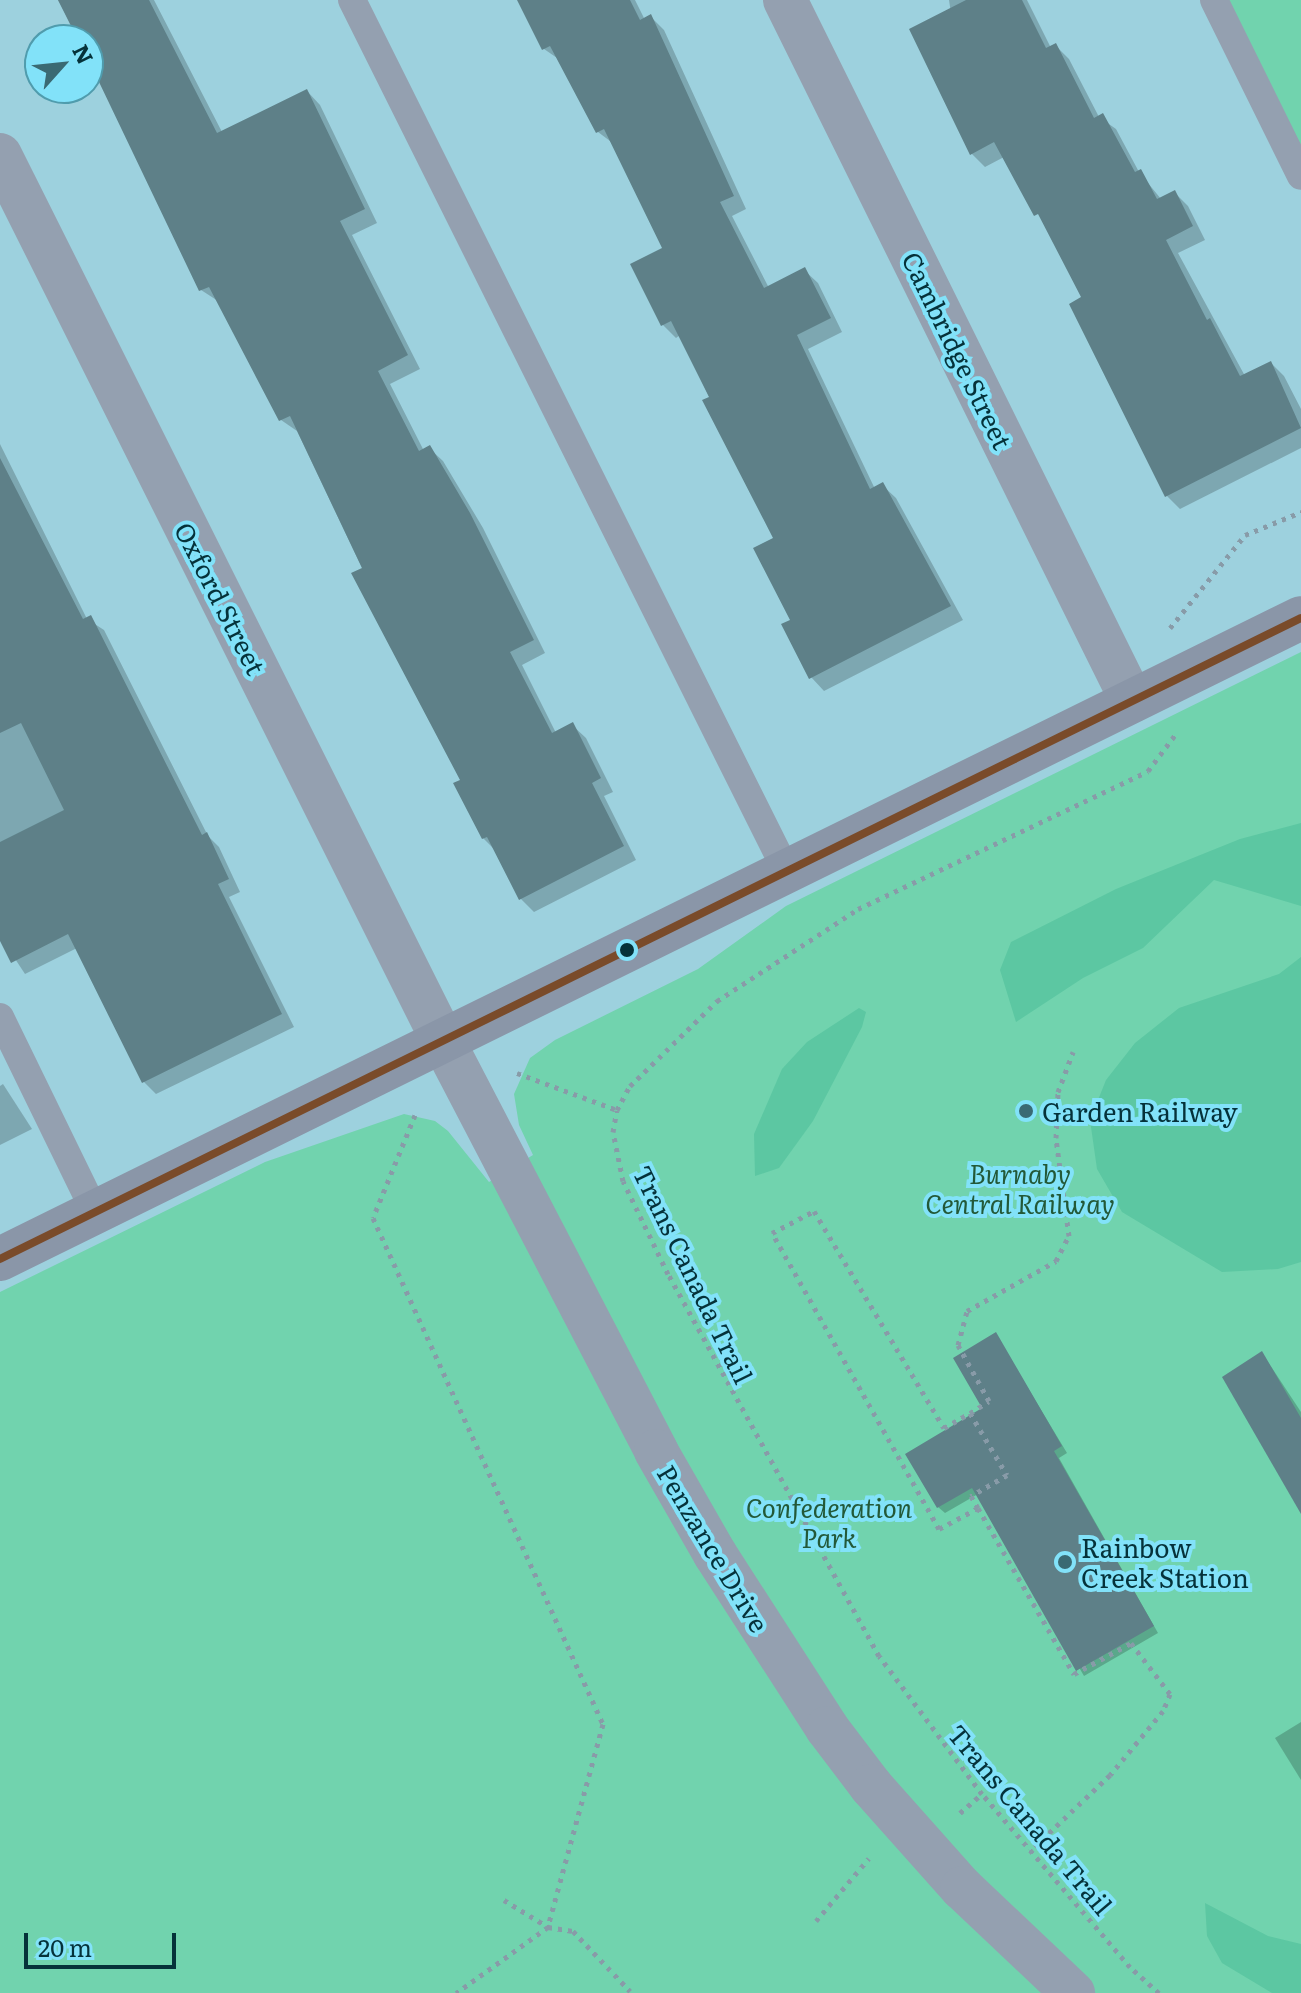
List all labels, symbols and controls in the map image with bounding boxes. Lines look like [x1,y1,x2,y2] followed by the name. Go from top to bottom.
[24,24,104,104] north arrow
[65,38,103,70] text: N
[897,246,1019,454] street label: Cambridge Street
[169,517,273,679] street label: Oxford Street
[619,942,635,958] unlabelled marker
[1042,1095,1238,1127] place label: Garden Railway
[1017,1102,1035,1120] marker: Garden Railway
[925,1157,1115,1218] park label: Burnaby Central Railway
[628,1160,760,1388] street label: Trans Canada Trail
[652,1459,776,1637] street label: Penzance Drive
[746,1491,912,1552] park label: Confederation Park
[1081,1531,1249,1592] place label: Rainbow Creek Station
[1056,1553,1074,1571] marker: Rainbow Creek Station
[942,1718,1120,1920] street label: Trans Canada Trail
[28,1917,180,1967] scale bar
[38,1929,92,1964] text: 20 m

